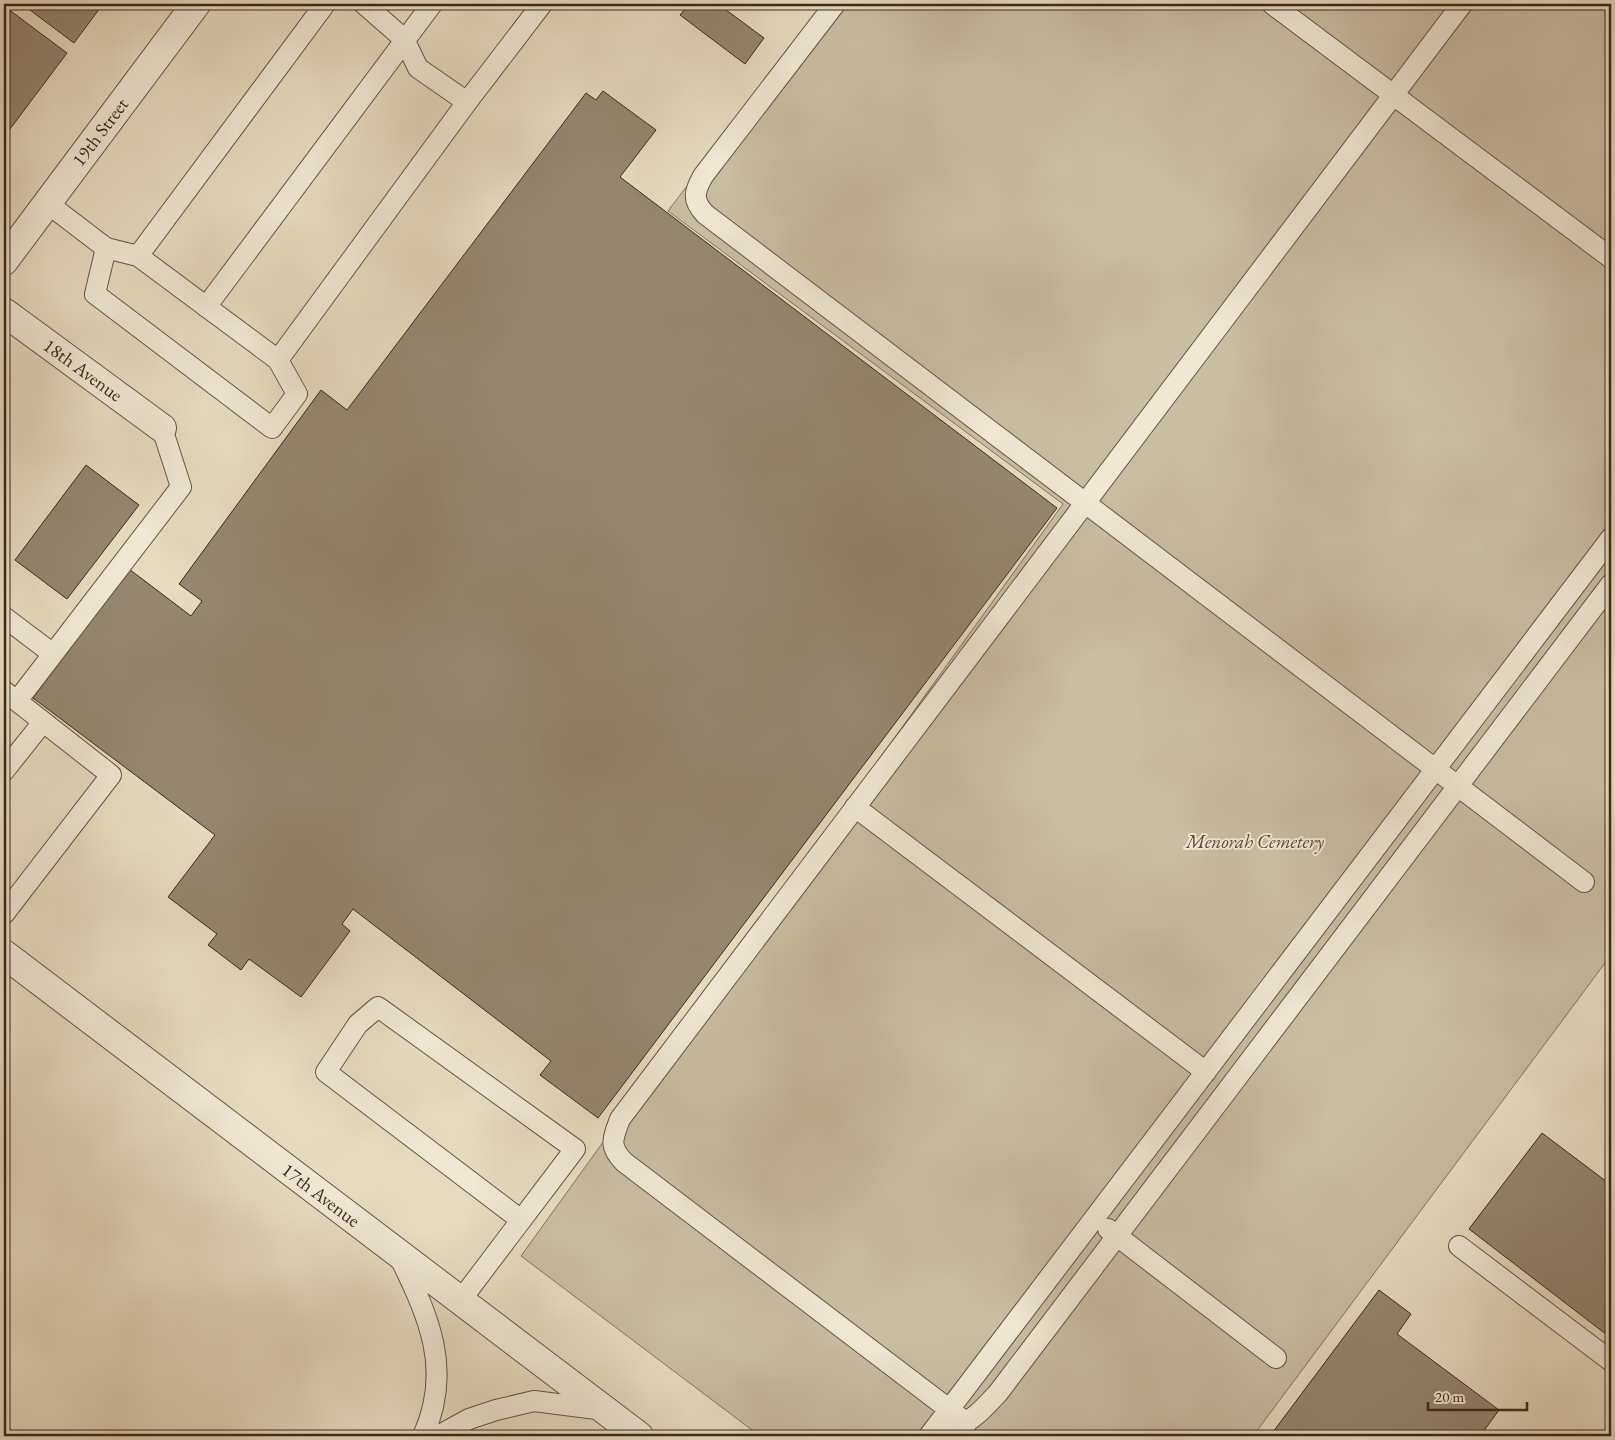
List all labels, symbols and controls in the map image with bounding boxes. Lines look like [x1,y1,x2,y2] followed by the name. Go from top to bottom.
[66,93,134,171] street label: 19th Street
[38,333,128,407] street label: 18th Avenue
[1185,829,1324,854] park label: Menorah Cemetery
[277,1157,365,1233] street label: 17th Avenue
[1428,1380,1526,1412] scale bar
[1435,1387,1464,1406] text: 20 m

